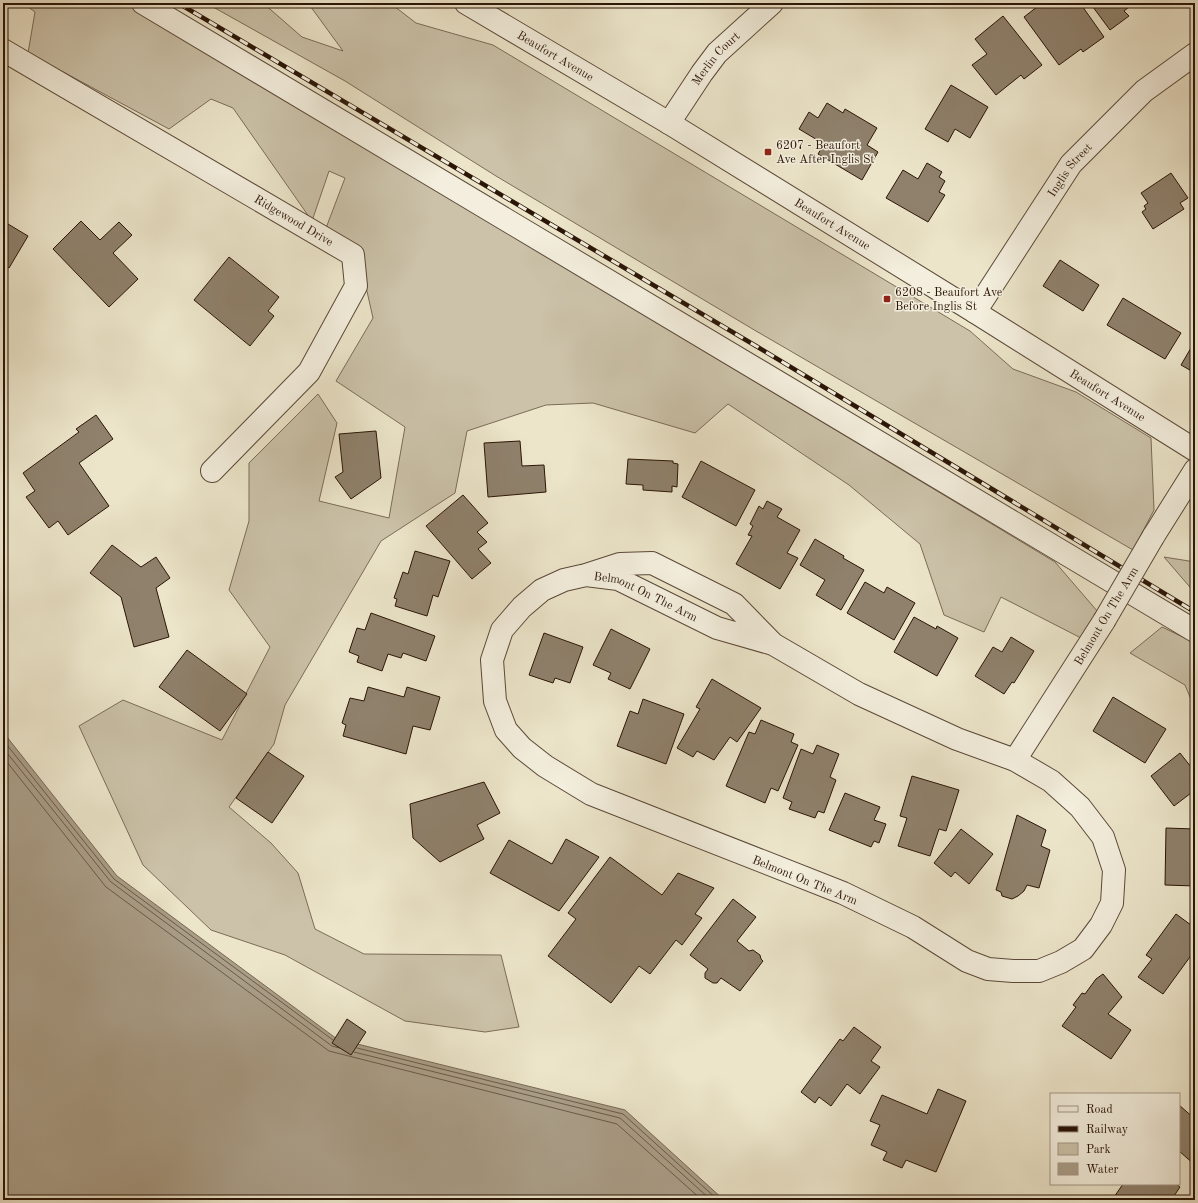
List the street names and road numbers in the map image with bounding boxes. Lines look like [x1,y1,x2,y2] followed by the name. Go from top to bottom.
[515,30,596,84] street label: Beaufort Avenue
[691,30,743,88] street label: Merlin Court
[1046,141,1095,199] street label: Inglis Street
[252,193,335,249] street label: Ridgewood Drive
[792,197,872,253] street label: Beaufort Avenue
[1067,368,1147,424] street label: Beaufort Avenue
[1073,565,1141,668] street label: Belmont On The Arm
[593,571,700,625] street label: Belmont On The Arm
[750,854,859,908] street label: Belmont On The Arm

